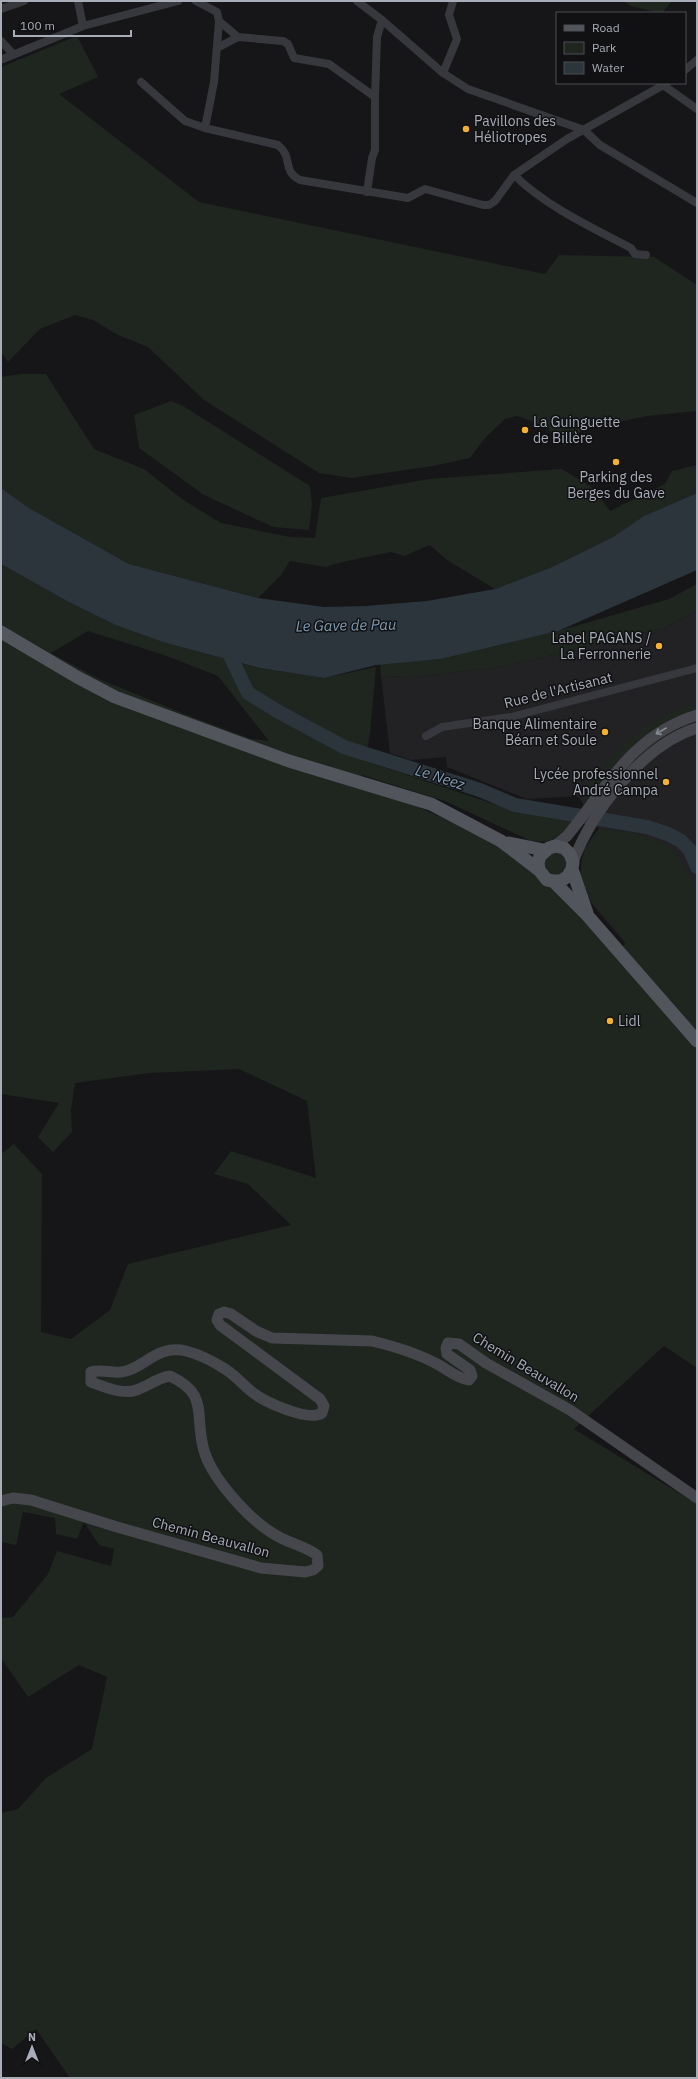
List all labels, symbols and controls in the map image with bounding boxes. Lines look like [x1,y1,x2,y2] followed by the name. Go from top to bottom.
[14,12,131,38] scale bar
[556,12,686,84] legend
[20,18,55,33] text: 100 m
[592,20,620,35] text: Road
[592,40,617,55] text: Park
[592,60,625,75] text: Water
[474,112,556,146] place label: Pavillons des Héliotropes
[461,124,471,134] marker: Pavillons des Héliotropes
[533,413,621,447] place label: La Guinguette de Billère
[520,425,530,435] marker: La Guinguette de Billère
[611,457,621,467] marker: Parking des Berges du Gave
[567,468,665,502] place label: Parking des Berges du Gave
[295,615,397,635] water label: Le Gave de Pau
[552,629,651,663] place label: Label PAGANS / La Ferronnerie
[654,641,664,651] marker: Label PAGANS / La Ferronnerie
[502,668,614,712] street label: Rue de l'Artisanat
[473,715,597,749] place label: Banque Alimentaire Béarn et Soule
[600,727,610,737] marker: Banque Alimentaire Béarn et Soule
[655,727,667,735] one-way arrow
[413,760,467,794] water label: Le Neez
[534,765,659,799] place label: Lycée professionnel André Campa
[661,777,671,787] marker: Lycée professionnel André Campa
[618,1012,641,1030] place label: Lidl
[605,1016,615,1026] marker: Lidl
[469,1328,583,1406] street label: Chemin Beauvallon
[150,1513,272,1561] street label: Chemin Beauvallon
[12,2027,52,2067] north arrow
[28,2030,36,2044] text: N

